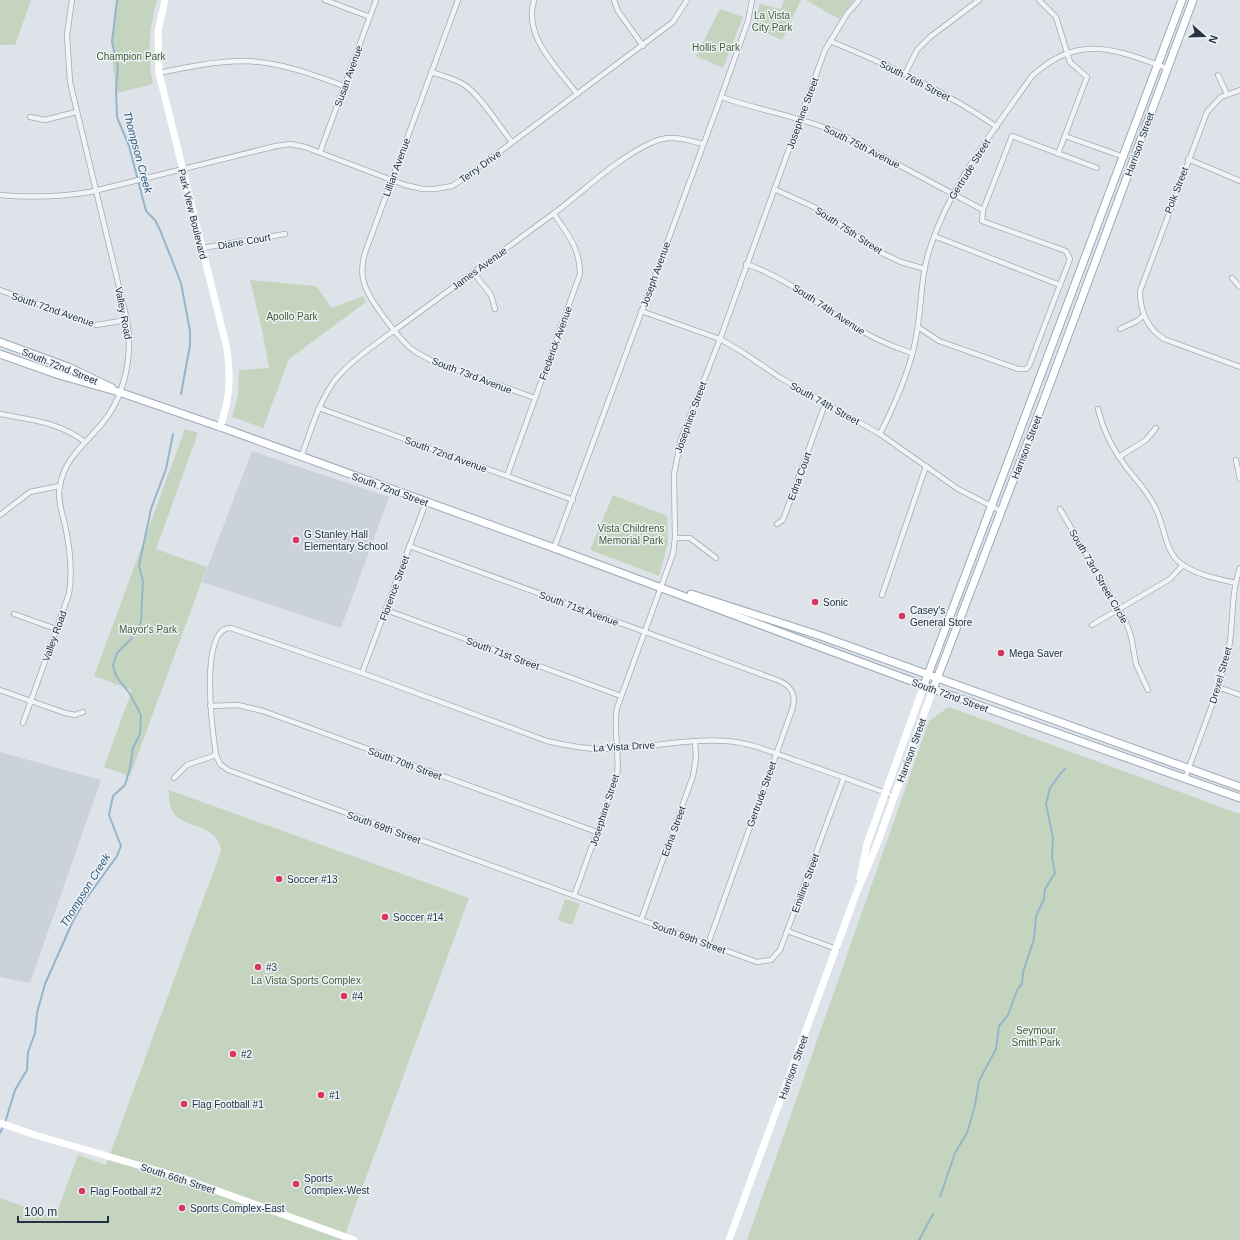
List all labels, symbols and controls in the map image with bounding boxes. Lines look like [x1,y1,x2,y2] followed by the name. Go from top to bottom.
[752,10,793,33] park label: La Vista City Park
[1184,16,1224,56] north arrow
[1206,34,1220,45] text: N
[692,42,741,53] park label: Hollis Park
[332,44,365,108] street label: Susan Avenue
[97,51,166,62] park label: Champion Park
[878,58,952,103] street label: South 76th Street
[784,76,821,150] street label: Josephine Street
[121,110,155,195] water label: Thompson Creek
[1123,110,1156,178] street label: Harrison Street
[822,122,902,171] street label: South 75th Avenue
[381,136,412,198] street label: Lillian Avenue
[946,137,992,201] street label: Gertrude Street
[458,147,503,185] street label: Terry Drive
[1163,165,1190,215] street label: Polk Street
[176,168,209,260] street label: Park View Boulevard
[813,205,885,256] street label: South 75th Street
[217,231,272,252] street label: Diane Court
[639,240,672,308] street label: Joseph Avenue
[450,244,509,292] street label: James Avenue
[790,282,867,337] street label: South 74th Avenue
[113,286,134,340] street label: Valley Road
[10,290,96,329] street label: South 72nd Avenue
[537,304,574,382] street label: Frederick Avenue
[266,311,319,322] park label: Apollo Park
[20,346,99,387] street label: South 72nd Street
[430,355,514,396] street label: South 73rd Avenue
[672,380,709,454] street label: Josephine Street
[788,380,862,427] street label: South 74th Street
[1009,414,1044,481] street label: Harrison Street
[403,434,489,475] street label: South 72nd Avenue
[786,450,813,502] street label: Edna Court
[350,471,430,508] street label: South 72nd Street
[597,523,665,546] park label: Vista Childrens Memorial Park
[1067,527,1130,626] street label: South 73rd Street Circle
[304,529,388,552] place label: G Stanley Hall Elementary School
[291,535,301,545] marker: G Stanley Hall Elementary School
[378,554,411,622] street label: Florence Street
[538,589,620,628] street label: South 71st Avenue
[810,597,820,607] marker: Sonic
[823,597,848,608] place label: Sonic
[910,605,973,628] place label: Casey's General Store
[40,609,69,663] street label: Valley Road
[897,611,907,621] marker: Casey's General Store
[119,624,178,635] park label: Mayor's Park
[465,635,541,672] street label: South 71st Street
[1207,645,1234,705] street label: Drexel Street
[996,648,1006,658] marker: Mega Saver
[1009,648,1064,659] place label: Mega Saver
[910,677,990,714] street label: South 72nd Street
[895,716,928,784] street label: Harrison Street
[593,739,656,754] street label: La Vista Drive
[366,745,443,782] street label: South 70th Street
[745,760,778,828] street label: Gertrude Street
[588,773,621,848] street label: Josephine Street
[659,804,688,858] street label: Edna Street
[345,809,422,846] street label: South 69th Street
[58,851,113,929] water label: Thompson Creek
[790,852,821,914] street label: Emiline Street
[274,874,284,884] marker: Soccer #13
[287,874,338,885] place label: Soccer #13
[380,912,390,922] marker: Soccer #14
[393,912,444,923] place label: Soccer #14
[650,919,727,956] street label: South 69th Street
[253,962,263,972] marker: #3
[266,962,278,973] place label: #3
[251,975,361,986] park label: La Vista Sports Complex
[339,991,349,1001] marker: #4
[352,991,364,1002] place label: #4
[1012,1025,1061,1048] park label: Seymour Smith Park
[777,1033,810,1101] street label: Harrison Street
[228,1049,238,1059] marker: #2
[241,1049,253,1060] place label: #2
[316,1090,326,1100] marker: #1
[329,1090,341,1101] place label: #1
[179,1099,189,1109] marker: Flag Football #1
[192,1099,264,1110] place label: Flag Football #1
[139,1161,217,1196] street label: South 66th Street
[304,1173,370,1196] place label: Sports Complex-West
[291,1179,301,1189] marker: Sports Complex-West
[77,1186,87,1196] marker: Flag Football #2
[90,1186,162,1197] place label: Flag Football #2
[18,1198,108,1224] scale bar
[177,1203,187,1213] marker: Sports Complex-East
[190,1203,285,1214] place label: Sports Complex-East
[24,1205,57,1219] text: 100 m

